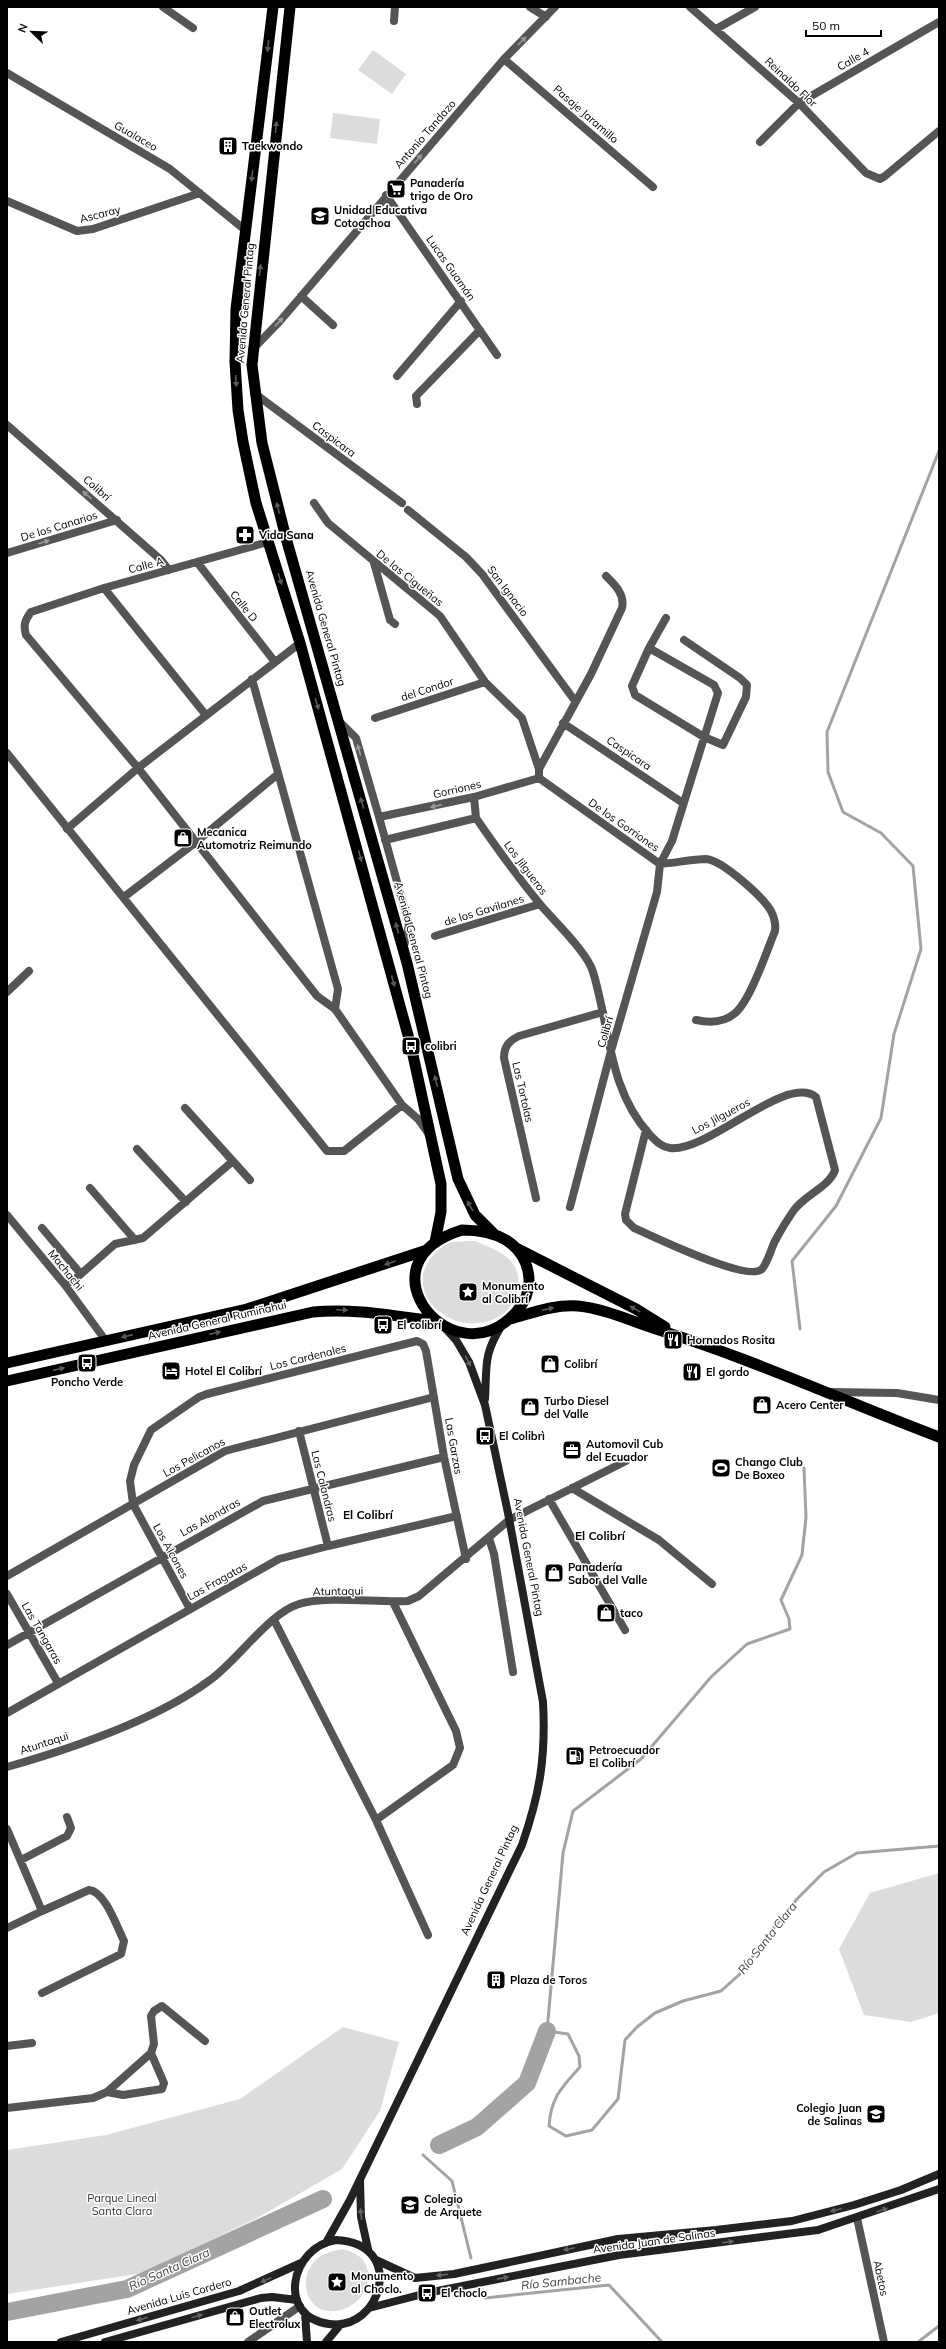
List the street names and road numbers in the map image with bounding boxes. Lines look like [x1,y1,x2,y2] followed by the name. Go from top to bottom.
[835,44,872,74] street label: Calle 4
[762,54,820,110] street label: Reinaldo Flor
[551,82,621,146] street label: Pasaje Jaramillo
[391,97,459,171] street label: Antonio Tandazo
[112,118,160,154] street label: Gualaceo
[78,202,122,226] street label: Ascaray
[423,233,479,303] street label: Lucas Guamán
[233,242,257,364] street label: Avenida General Pintag
[309,418,359,460] street label: Caspicara
[80,472,115,505] street label: Colibrí
[19,508,99,544] street label: De los Canarios
[374,547,446,609] street label: De las Cigueñas
[127,554,165,576] street label: Calle A
[484,563,532,619] street label: San Ignacio
[303,568,349,688] street label: Avenida General Pintag
[227,588,261,624] street label: Calle D
[399,674,455,704] street label: del Condor
[604,733,654,773] street label: Caspicara
[432,777,482,801] street label: Gorriones
[586,795,662,855] street label: De los Gorriones
[501,838,551,898] street label: Los Jilgueros
[392,880,436,1000] street label: Avenida General Pintag
[442,891,526,929] street label: de los Gavilanes
[594,1013,617,1049] street label: Colibrí
[509,1060,537,1124] street label: Las Tortolas
[689,1095,753,1137] street label: Los Jilgueros
[45,1247,87,1293] street label: Machachi
[146,1297,288,1343] street label: Avenida General Rumiñahui
[268,1341,348,1373] street label: Los Cardenales
[442,1417,466,1475] street label: Las Garzas
[160,1434,228,1480] street label: Los Pelicanos
[308,1449,340,1523] street label: Las Calandras
[177,1495,243,1539] street label: Las Alondras
[511,1497,547,1617] street label: Avenida General Pintag
[150,1521,192,1581] street label: Los Alcones
[184,1559,250,1603] street label: Las Fragatas
[313,1584,363,1598] street label: Atuntaqui
[19,1600,65,1666] street label: Las Tangaras
[18,1729,70,1757] street label: Atuntaqui
[457,1822,521,1938] street label: Avenida General Pintag
[592,2225,716,2257] street label: Avenida Juan de Salinas
[870,2259,892,2297] street label: Abetos
[125,2274,233,2318] street label: Avenida Luis Cordero

